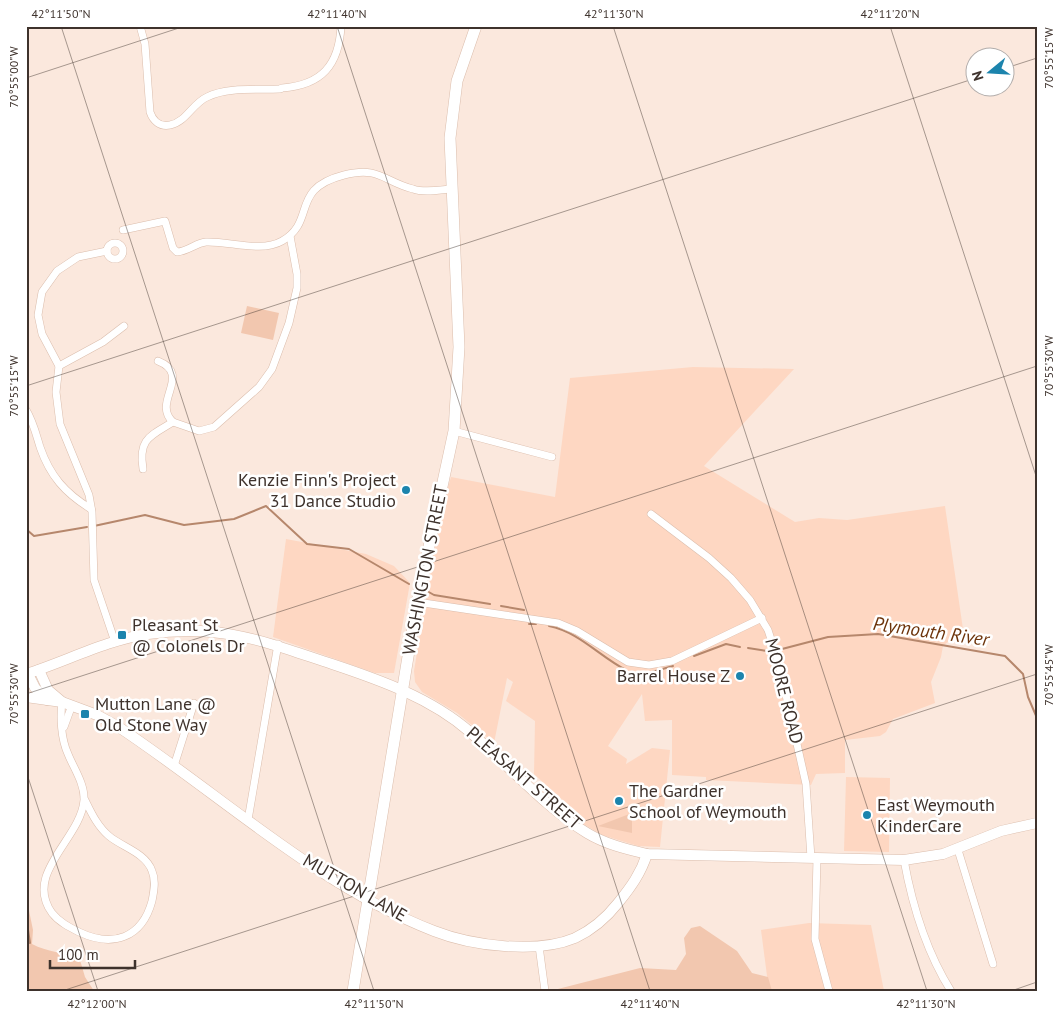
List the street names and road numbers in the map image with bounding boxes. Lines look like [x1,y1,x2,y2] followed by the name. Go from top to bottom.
[397,483,452,657] street label: WASHINGTON STREET
[760,636,809,746] street label: MOORE ROAD
[462,721,587,834] street label: PLEASANT STREET
[299,849,411,927] street label: MUTTON LANE

